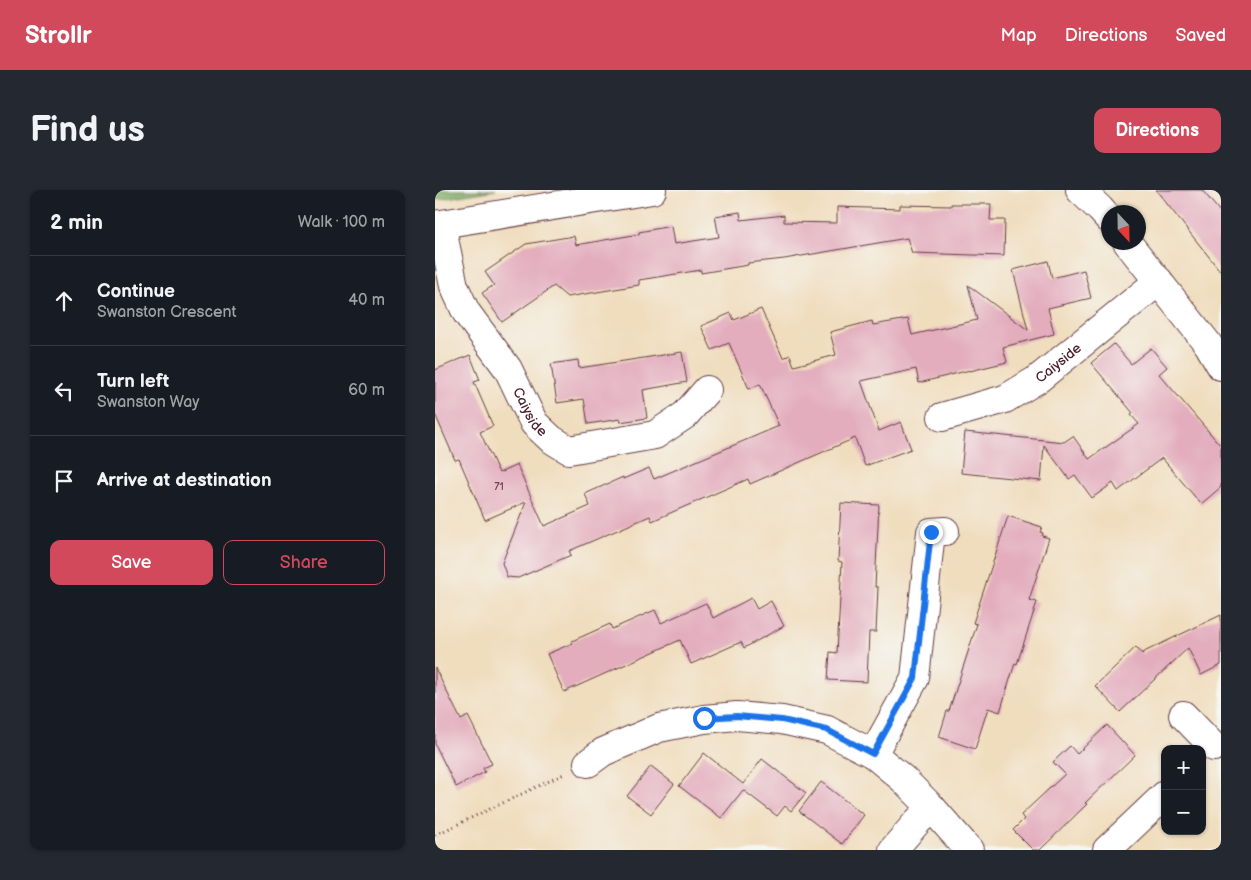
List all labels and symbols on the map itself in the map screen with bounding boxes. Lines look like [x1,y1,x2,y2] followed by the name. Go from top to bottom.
[1101,205,1146,250] north arrow
[1032,339,1084,386] street label: Caiyside
[510,384,551,440] street label: Caiyside
[494,480,504,493] house number: 71
[920,521,943,544] route end
[693,707,716,730] route start

